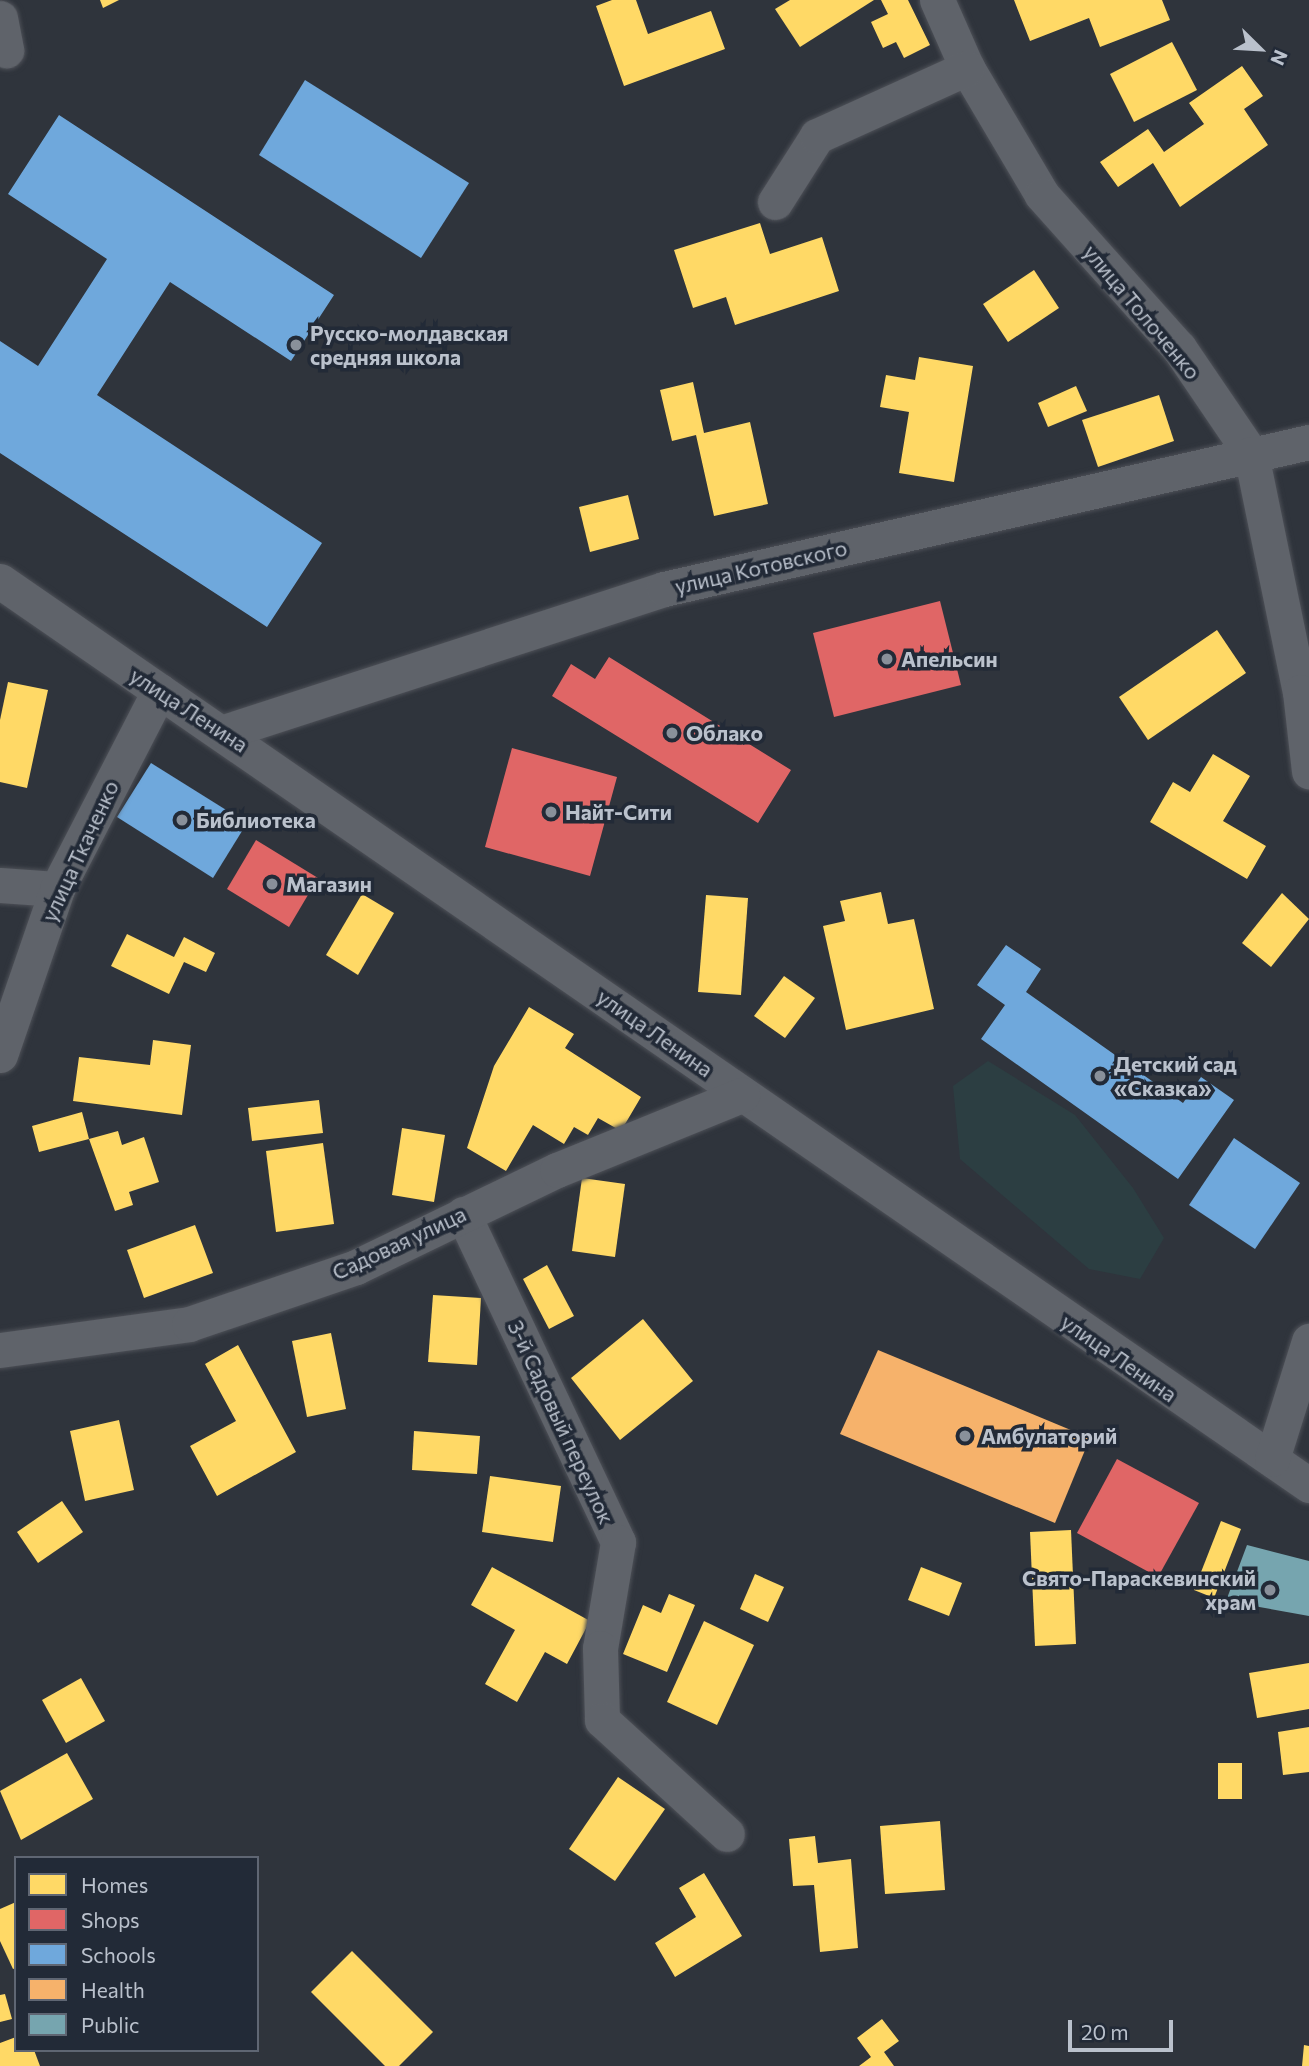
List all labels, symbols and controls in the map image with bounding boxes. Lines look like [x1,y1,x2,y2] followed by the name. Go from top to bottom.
[1225,14,1295,84] north arrow
[1266,47,1293,69] text: N
[1078,240,1206,384] street label: улица Толоченко
[310,320,508,370] place label: Русско-молдавская средняя школа
[288,337,304,353] marker: Русско-молдавская средняя школа
[672,535,850,599] street label: улица Котовского
[901,646,998,672] place label: Апельсин
[879,651,895,667] marker: Апельсин
[125,663,253,757] street label: улица Ленина
[686,720,763,746] place label: Облако
[664,725,680,741] marker: Облако
[36,776,124,926] street label: улица Ткаченко
[565,799,672,825] place label: Найт-Сити
[543,804,559,820] marker: Найт-Сити
[196,807,316,833] place label: Библиотека
[174,812,190,828] marker: Библиотека
[286,871,372,897] place label: Магазин
[264,876,280,892] marker: Магазин
[592,984,718,1082] street label: улица Ленина
[1114,1051,1237,1101] place label: Детский сад «Сказка»
[1092,1068,1108,1084] marker: Детский сад «Сказка»
[328,1201,470,1285] street label: Садовая улица
[1056,1309,1182,1407] street label: улица Ленина
[503,1316,619,1528] street label: 3-й Садовый переулок
[981,1423,1117,1449] place label: Амбулаторий
[955,1426,975,1446] marker: Амбулаторий
[1022,1565,1256,1615] place label: Свято-Параскевинский храм
[1262,1582,1278,1598] marker: Свято-Параскевинский храм
[14,1856,259,2052] legend
[81,1872,148,1897] text: Homes
[81,1907,140,1932] text: Shops
[81,1942,156,1967] text: Schools
[81,1977,145,2002] text: Health
[1071,2007,1176,2050] scale bar
[81,2012,139,2037] text: Public
[1081,2019,1129,2044] text: 20 m

